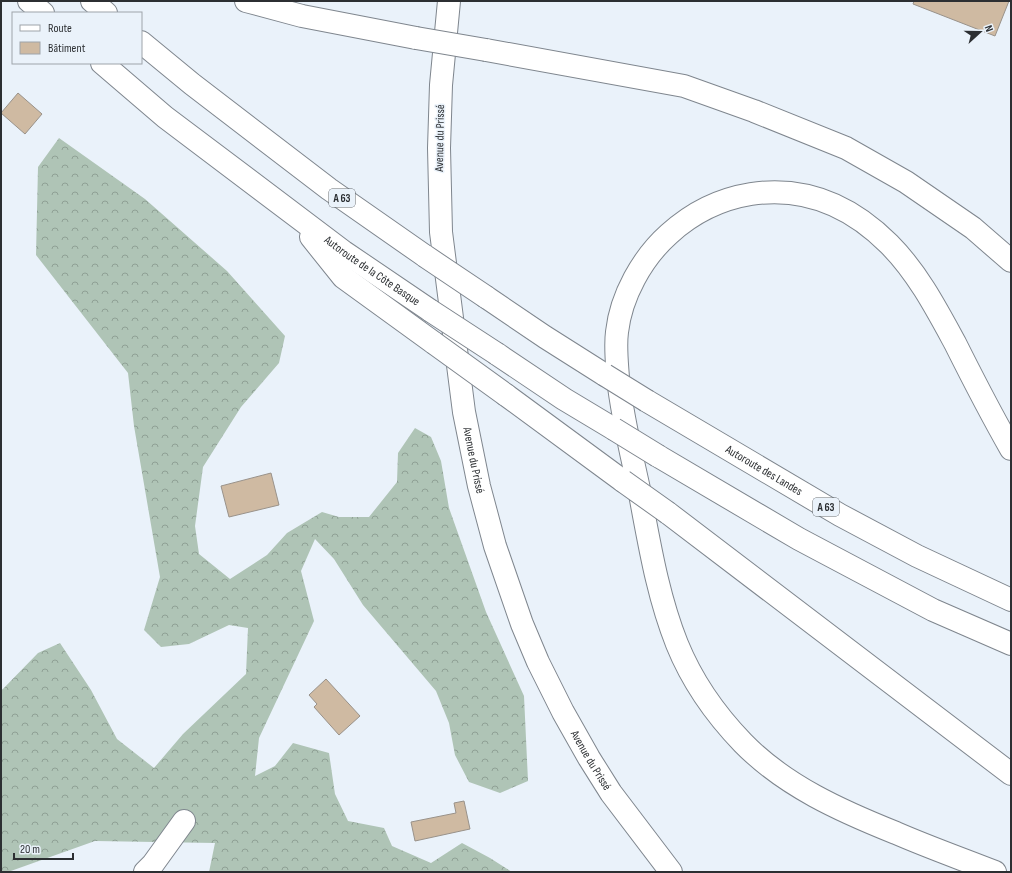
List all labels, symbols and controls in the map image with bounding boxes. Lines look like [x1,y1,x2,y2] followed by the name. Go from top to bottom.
[12,12,142,64] legend
[960,12,1000,52] north arrow
[48,21,72,36] text: Route
[982,24,996,34] text: N
[48,41,86,56] text: Bâtiment
[432,104,448,173] street label: Avenue du Prissé
[329,189,355,207] road number: A 63
[321,232,423,309] street label: Autoroute de la Côte Basque
[460,425,488,495] street label: Avenue du Prissé
[722,441,805,499] street label: Autoroute des Landes
[813,498,839,516] road number: A 63
[567,727,615,793] street label: Avenue du Prissé
[14,835,73,861] scale bar
[20,842,40,857] text: 20 m

